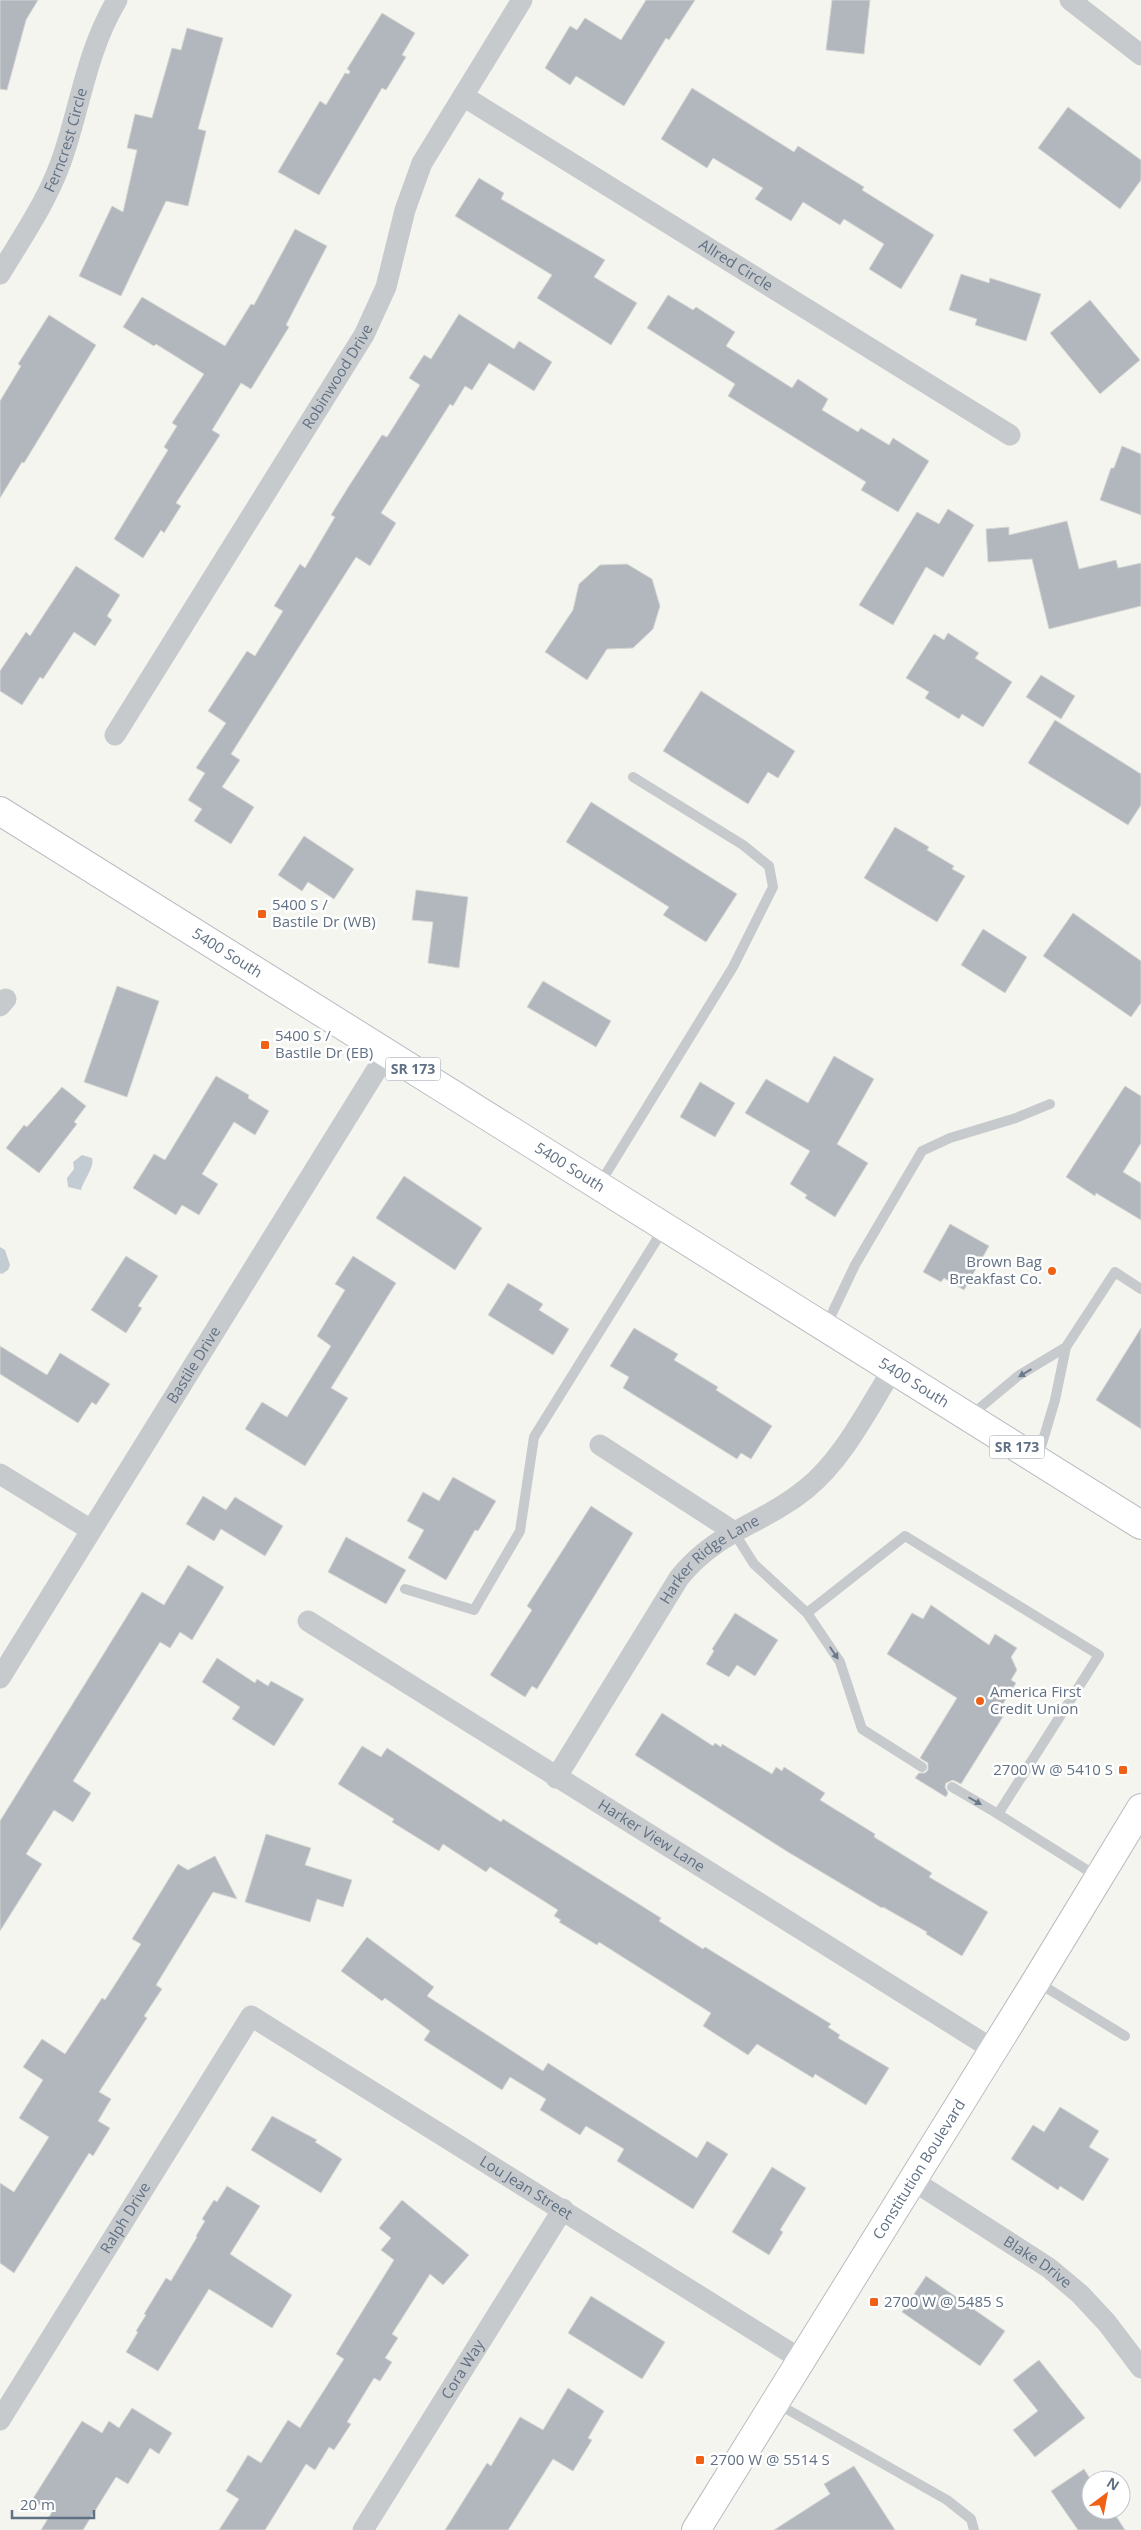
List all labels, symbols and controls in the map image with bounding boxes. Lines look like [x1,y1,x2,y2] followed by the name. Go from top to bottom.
[38,86,91,195] street label: Ferncrest Circle
[696,234,777,295] street label: Allred Circle
[297,321,377,432] street label: Robinwood Drive
[272,894,376,931] place label: 5400 S / Bastile Dr (WB)
[256,908,268,920] marker: 5400 S / Bastile Dr (WB)
[189,923,267,982] street label: 5400 South
[275,1025,373,1062] place label: 5400 S / Bastile Dr (EB)
[259,1039,271,1051] marker: 5400 S / Bastile Dr (EB)
[386,1058,440,1080] road number: SR 173
[531,1137,609,1196] street label: 5400 South
[949,1251,1042,1288] place label: Brown Bag Breakfast Co.
[1046,1265,1058,1277] marker: Brown Bag Breakfast Co.
[161,1322,224,1407] street label: Bastile Drive
[875,1352,953,1411] street label: 5400 South
[1018,1368,1031,1377] one-way arrow
[990,1435,1044,1458] road number: SR 173
[654,1510,762,1607] street label: Harker Ridge Lane
[830,1647,839,1660] one-way arrow
[990,1681,1081,1718] place label: America First Credit Union
[974,1695,986,1707] marker: America First Credit Union
[993,1759,1113,1779] place label: 2700 W @ 5410 S
[1117,1764,1129,1776] marker: 2700 W @ 5410 S
[595,1794,709,1876] street label: Harker View Lane
[968,1796,981,1805] one-way arrow
[867,2095,969,2243] street label: Constitution Boulevard
[476,2150,577,2223] street label: Lou Jean Street
[95,2178,154,2257] street label: Ralph Drive
[1000,2231,1076,2292] street label: Blake Drive
[884,2291,1004,2311] place label: 2700 W @ 5485 S
[868,2296,880,2308] marker: 2700 W @ 5485 S
[436,2335,488,2403] street label: Cora Way
[710,2449,830,2469] place label: 2700 W @ 5514 S
[694,2454,706,2466] marker: 2700 W @ 5514 S
[1081,2470,1131,2520] north arrow
[1103,2472,1123,2495] text: N
[12,2488,95,2520] scale bar
[20,2494,55,2514] text: 20 m

